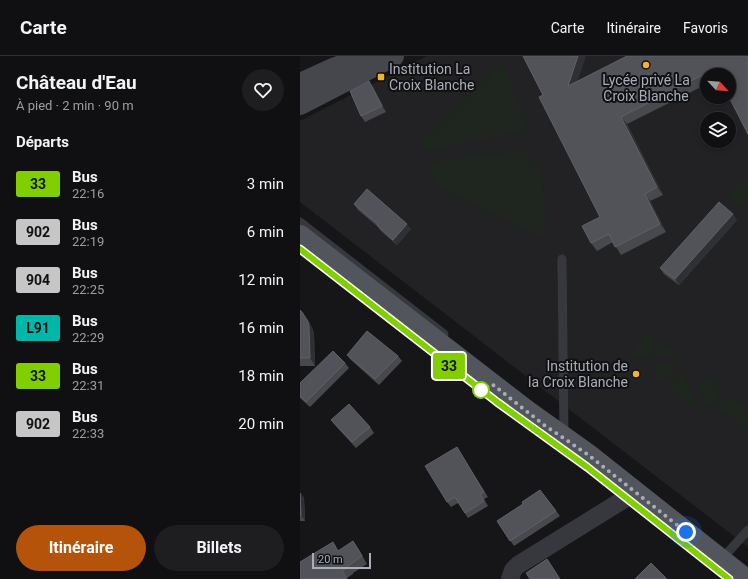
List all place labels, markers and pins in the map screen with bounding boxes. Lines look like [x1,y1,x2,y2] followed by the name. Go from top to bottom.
[641,60,651,70] marker: Lycée privé La Croix Blanche
[389,61,474,93] place label: Institution La Croix Blanche
[376,72,386,82] marker: Institution La Croix Blanche
[602,72,690,104] place label: Lycée privé La Croix Blanche
[528,358,628,390] place label: Institution de la Croix Blanche
[631,369,641,379] marker: Institution de la Croix Blanche
[472,381,490,399] unlabelled marker

